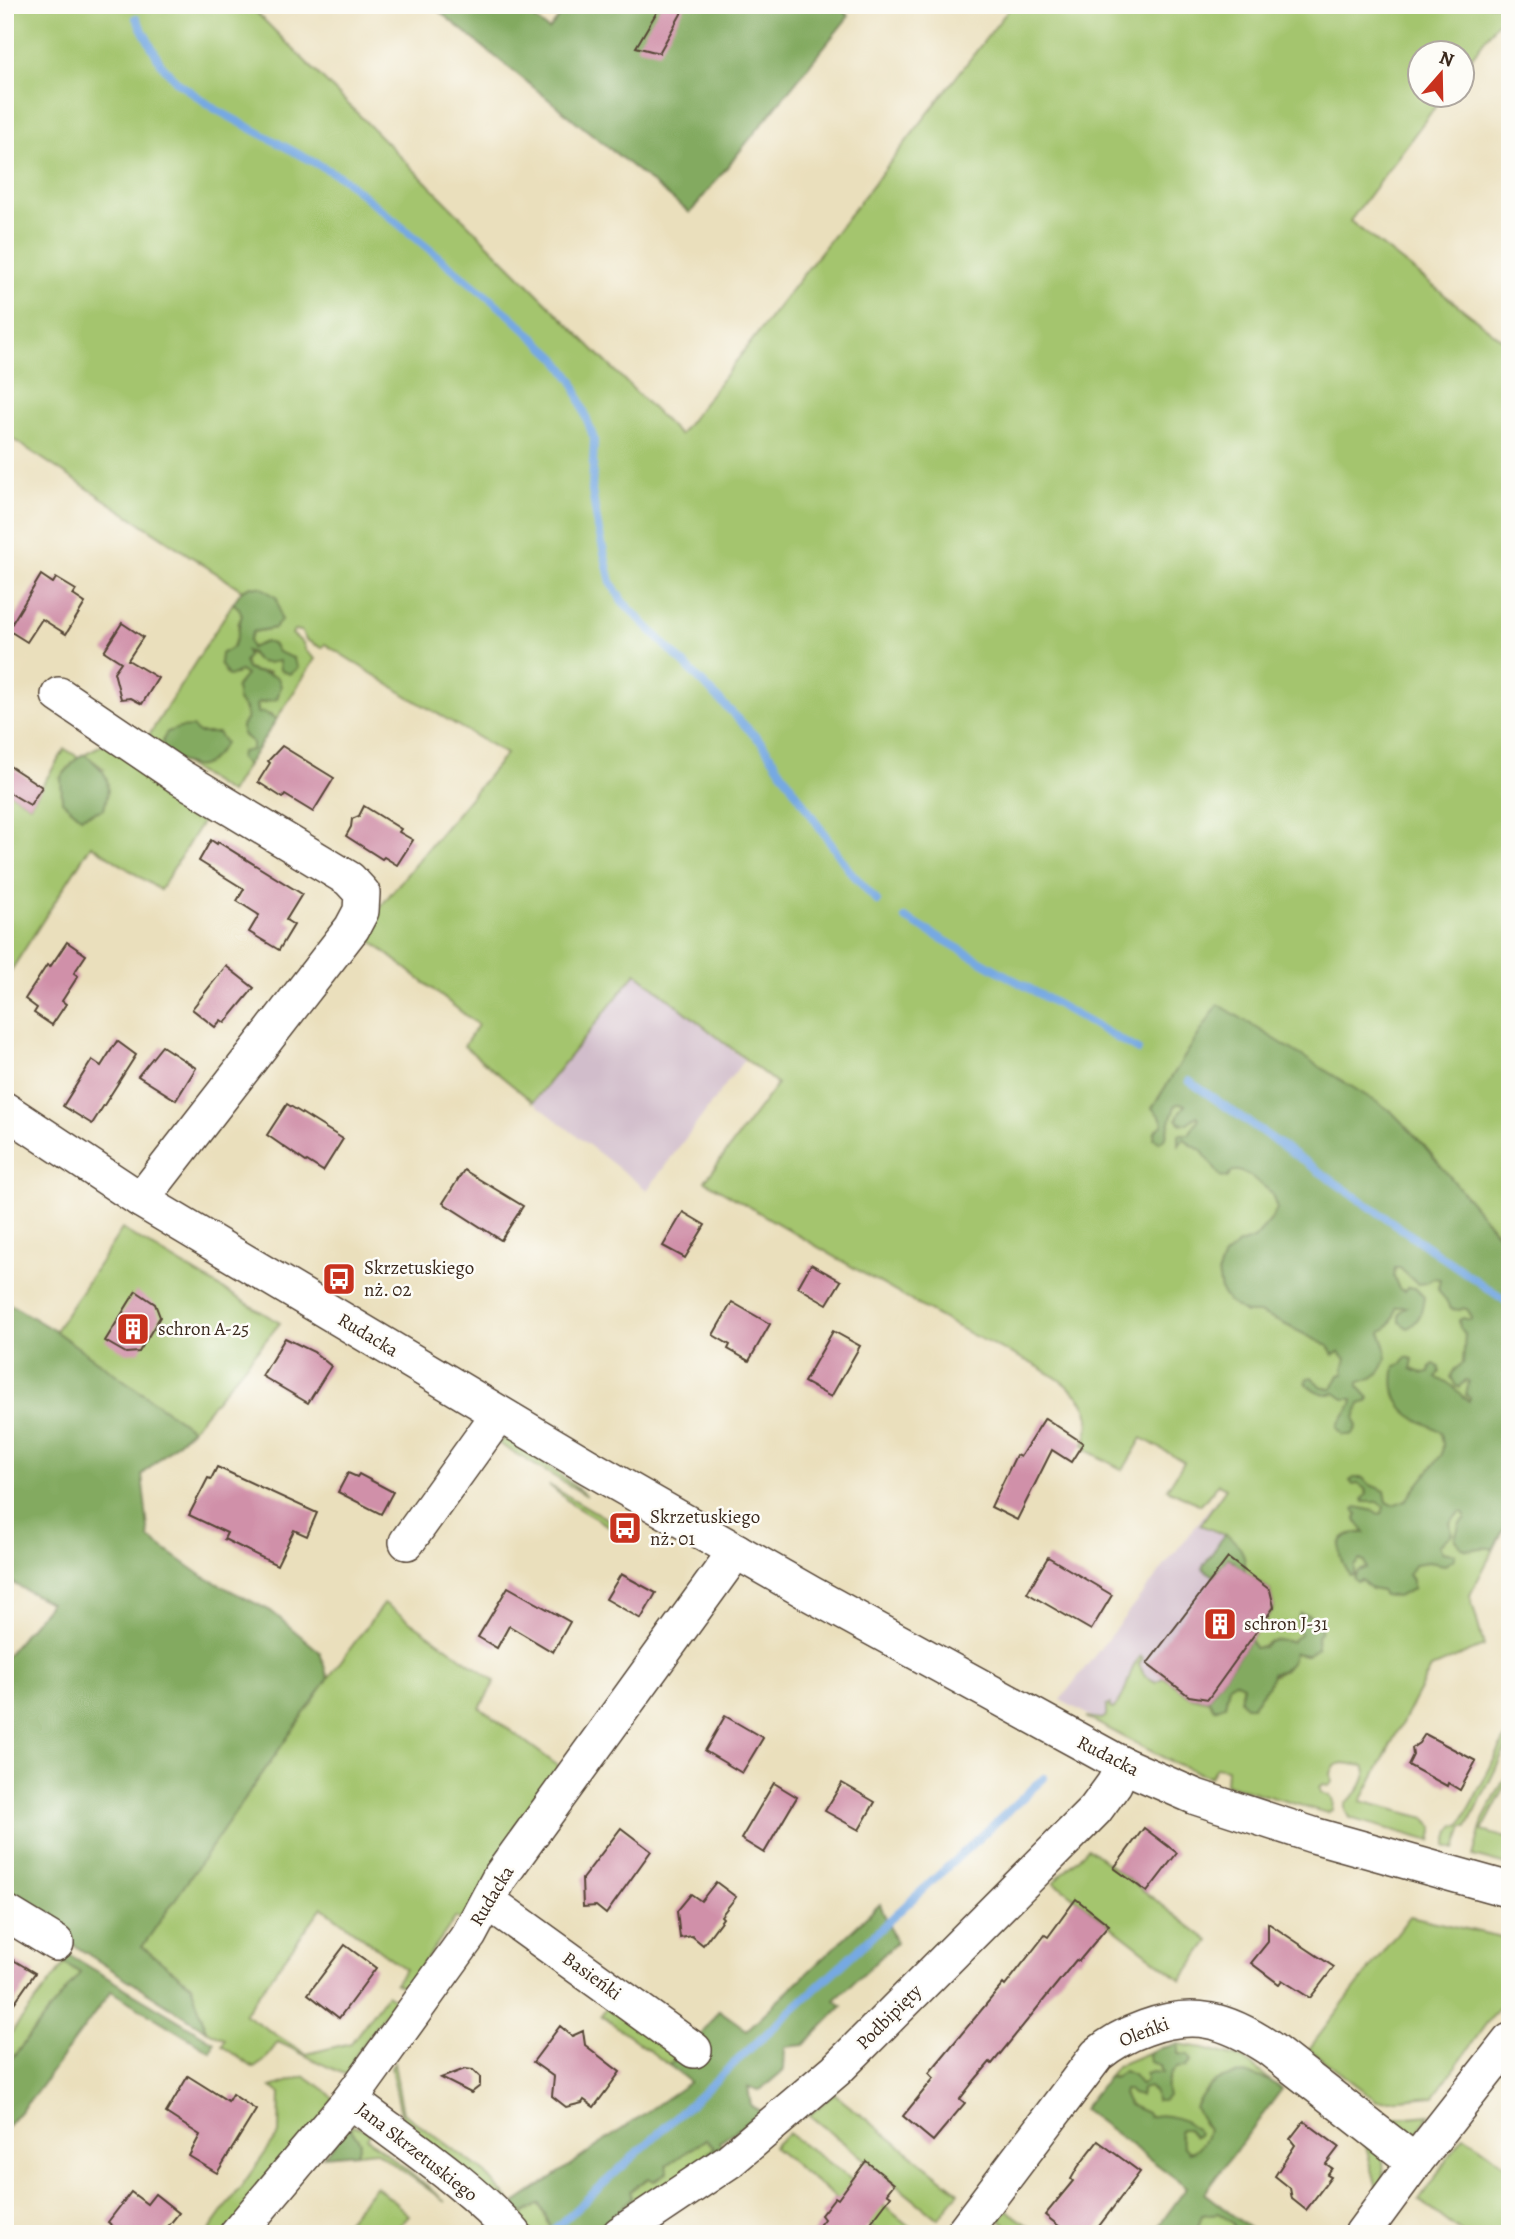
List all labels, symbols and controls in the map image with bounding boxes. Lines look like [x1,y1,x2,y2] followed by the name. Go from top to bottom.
[1406,38,1476,108] north arrow
[1436,44,1458,74] text: N
[364,1255,474,1303] place label: Skrzetuskiego nż. 02
[320,1260,358,1298] bus stop icon: Skrzetuskiego nż. 02
[333,1307,403,1363] street label: Rudacka
[114,1310,152,1348] building icon: schron A-25
[158,1316,249,1342] place label: schron A-25
[650,1504,760,1552] place label: Skrzetuskiego nż. 01
[606,1509,644,1547] bus stop icon: Skrzetuskiego nż. 01
[1201,1605,1239,1643] building icon: schron J-31
[1244,1611,1328,1637] place label: schron J-31
[1073,1729,1144,1783] street label: Rudacka
[464,1861,520,1931] street label: Rudacka
[557,1946,627,2006] street label: Basieńki
[850,1978,928,2056] street label: Podbipięty
[1115,2011,1173,2053] street label: Oleńki
[351,2096,483,2208] street label: Jana Skrzetuskiego

